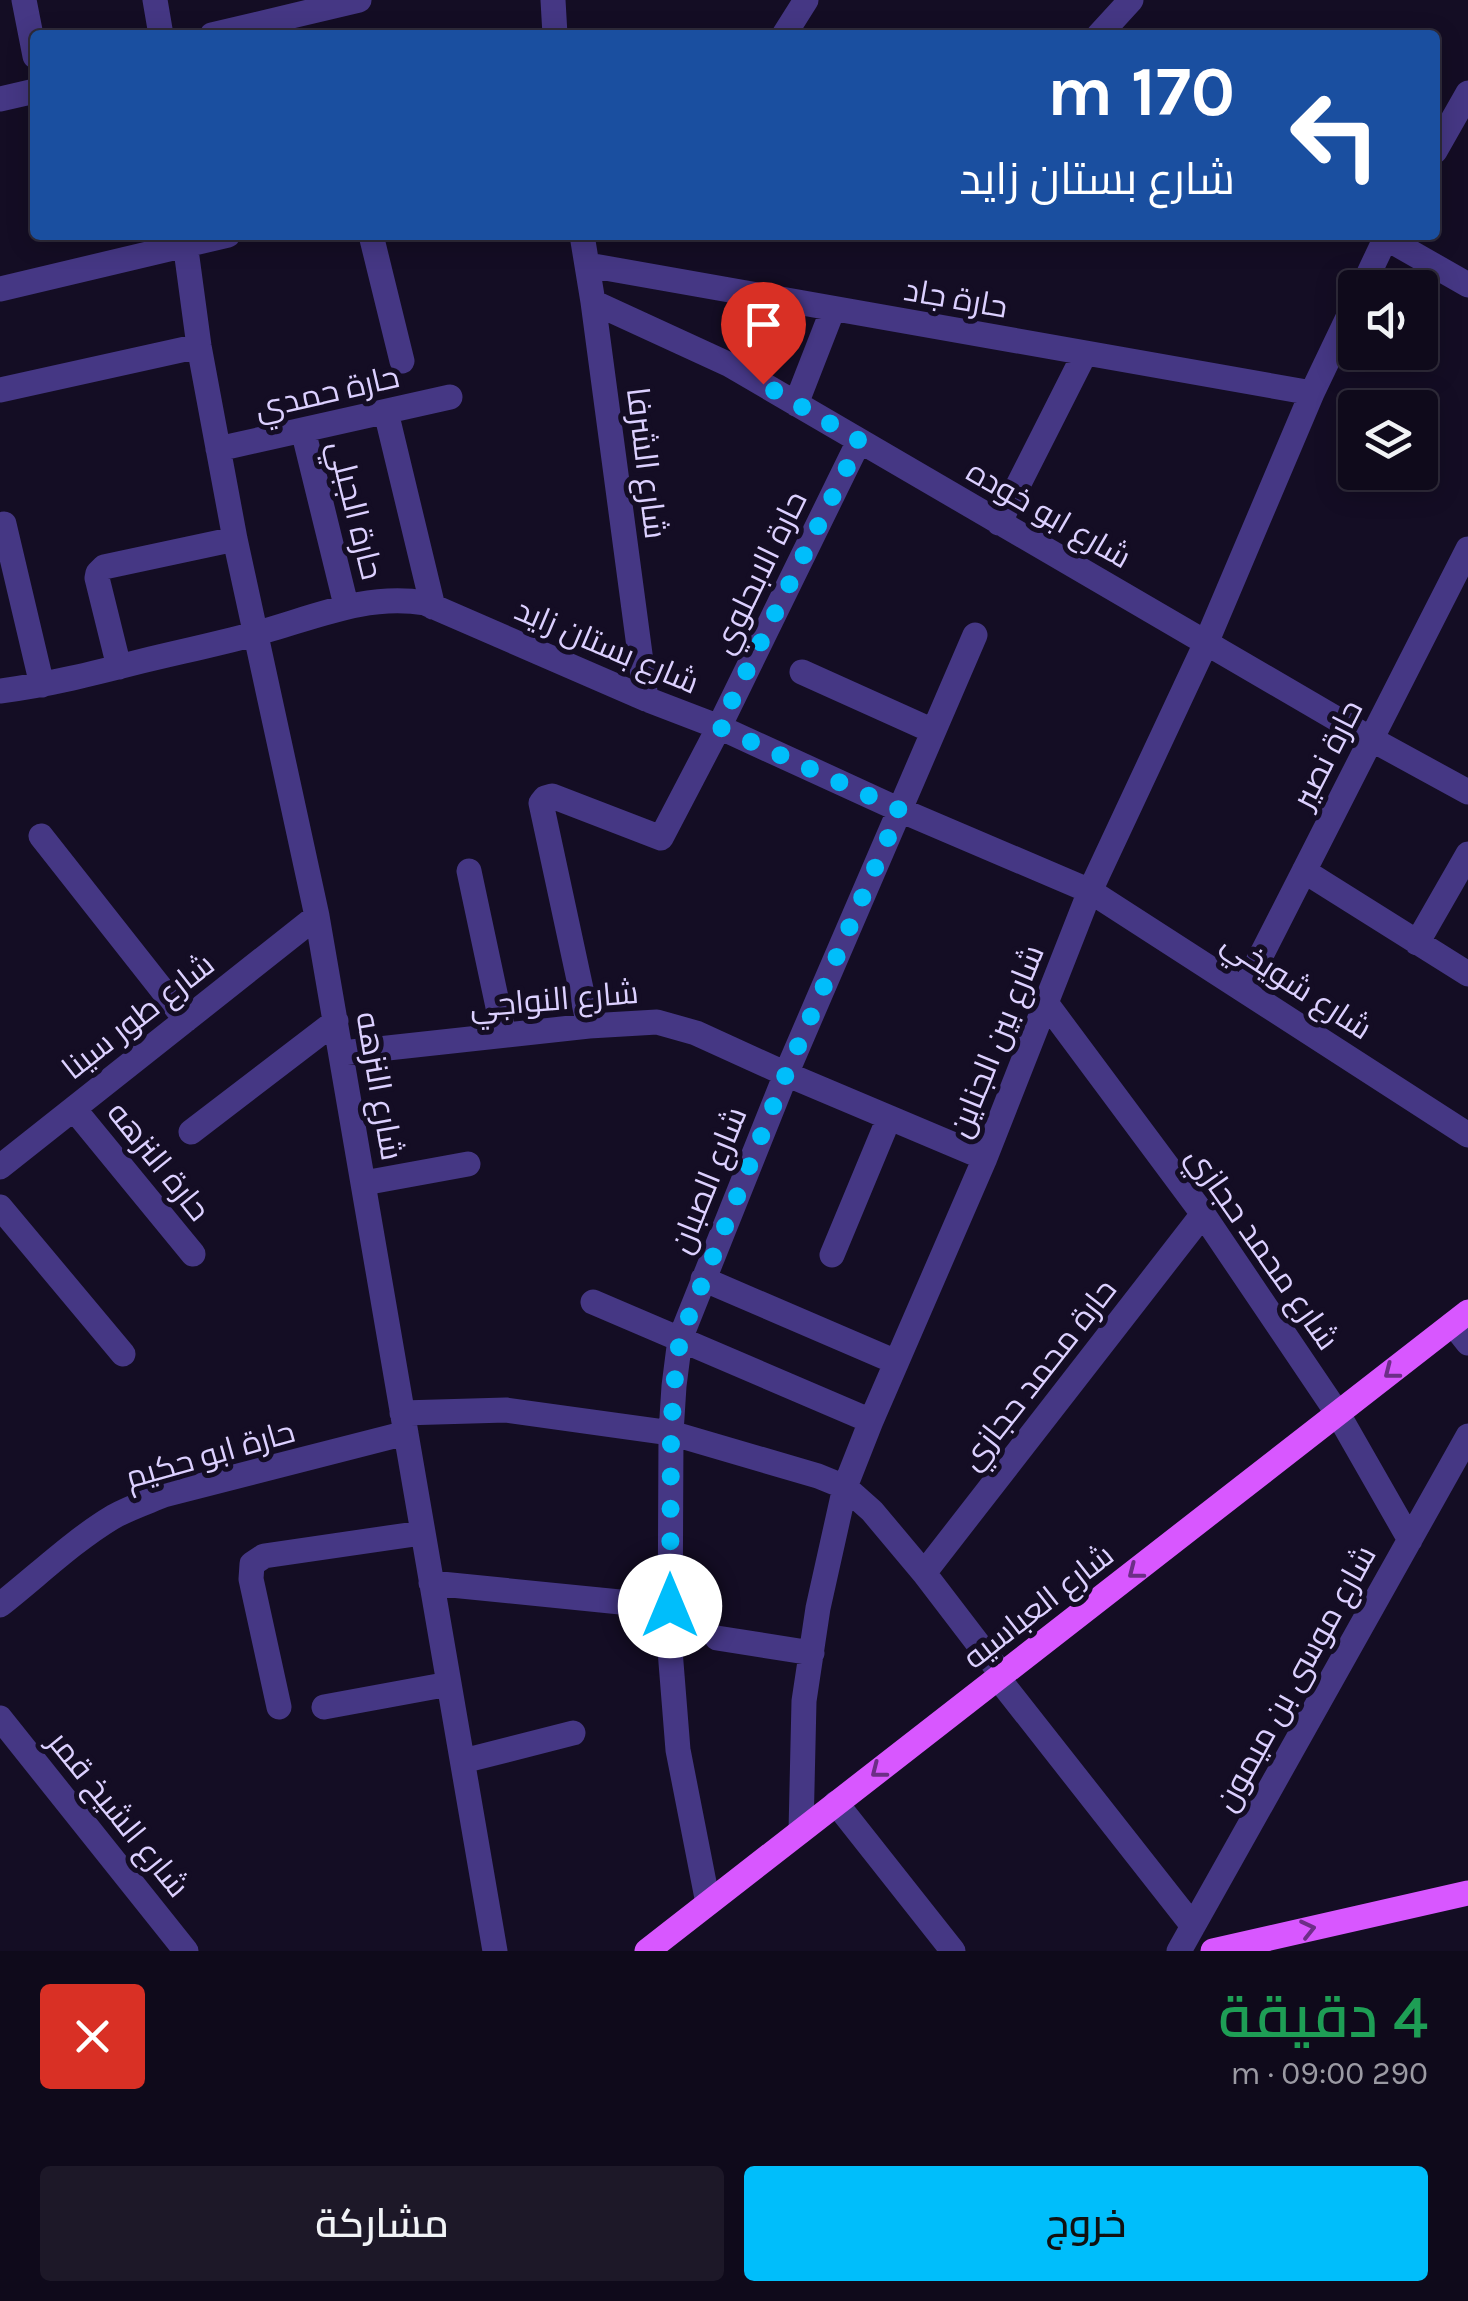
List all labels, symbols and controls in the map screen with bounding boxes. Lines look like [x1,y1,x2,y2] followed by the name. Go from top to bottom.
[1047,51,1235,133] text: 170 m
[1270,70,1400,200] icon: left
[959,153,1235,205] text: شارع بستان زايد
[1338,270,1438,490] map controls
[1338,270,1438,370] button: sound
[901,271,1011,326] street label: حارة جاد
[721,282,806,385] pin
[736,297,791,352] icon: arrive
[251,358,404,433] street label: حارة حمدي
[616,385,674,541] street label: شارع الشرفا
[1338,390,1438,490] button: layers
[315,437,391,585] street label: حارة الجبلي
[959,453,1137,579] street label: شارع ابو خوده
[704,485,820,662] street label: حارة الابحلوي
[508,591,704,705] street label: شارع بستان زايد
[1284,694,1370,816] street label: حارة نصير
[1212,923,1378,1052] street label: شارع شويخي
[941,940,1055,1144] street label: شارع بين الجناين
[55,946,223,1090] street label: شارع طور سينا
[468,974,641,1031] street label: شارع النواجي
[345,1009,411,1164] street label: شارع النزهه
[99,1094,218,1228] street label: حارة النزهه
[662,1102,757,1260] street label: شارع الصبان
[1174,1140,1346,1360] street label: شارع محمد حجازي
[953,1272,1129,1481] street label: حارة محمد حجازي
[1384,1360,1402,1378] one-way arrow
[121,1413,300,1499] street label: حارة ابو حكيم
[956,1536,1123,1679] street label: شارع العباسيه
[1207,1539,1386,1819] street label: شارع موسى بن ميمون
[618,1554,722,1658] position arrow
[1128,1560,1146,1577] one-way arrow
[37,1723,197,1906] street label: شارع الشيخ قمر
[871,1759,889,1777] one-way arrow
[1299,1920,1316,1941] one-way arrow
[1218,1982,1428,2052] text: 4 دقيقة
[40,1984,145,2089] button: close
[1231,2055,1428,2092] text: 290 m · 09:00
[40,2166,724,2281] button: مشاركة
[744,2166,1428,2281] button: خروج

